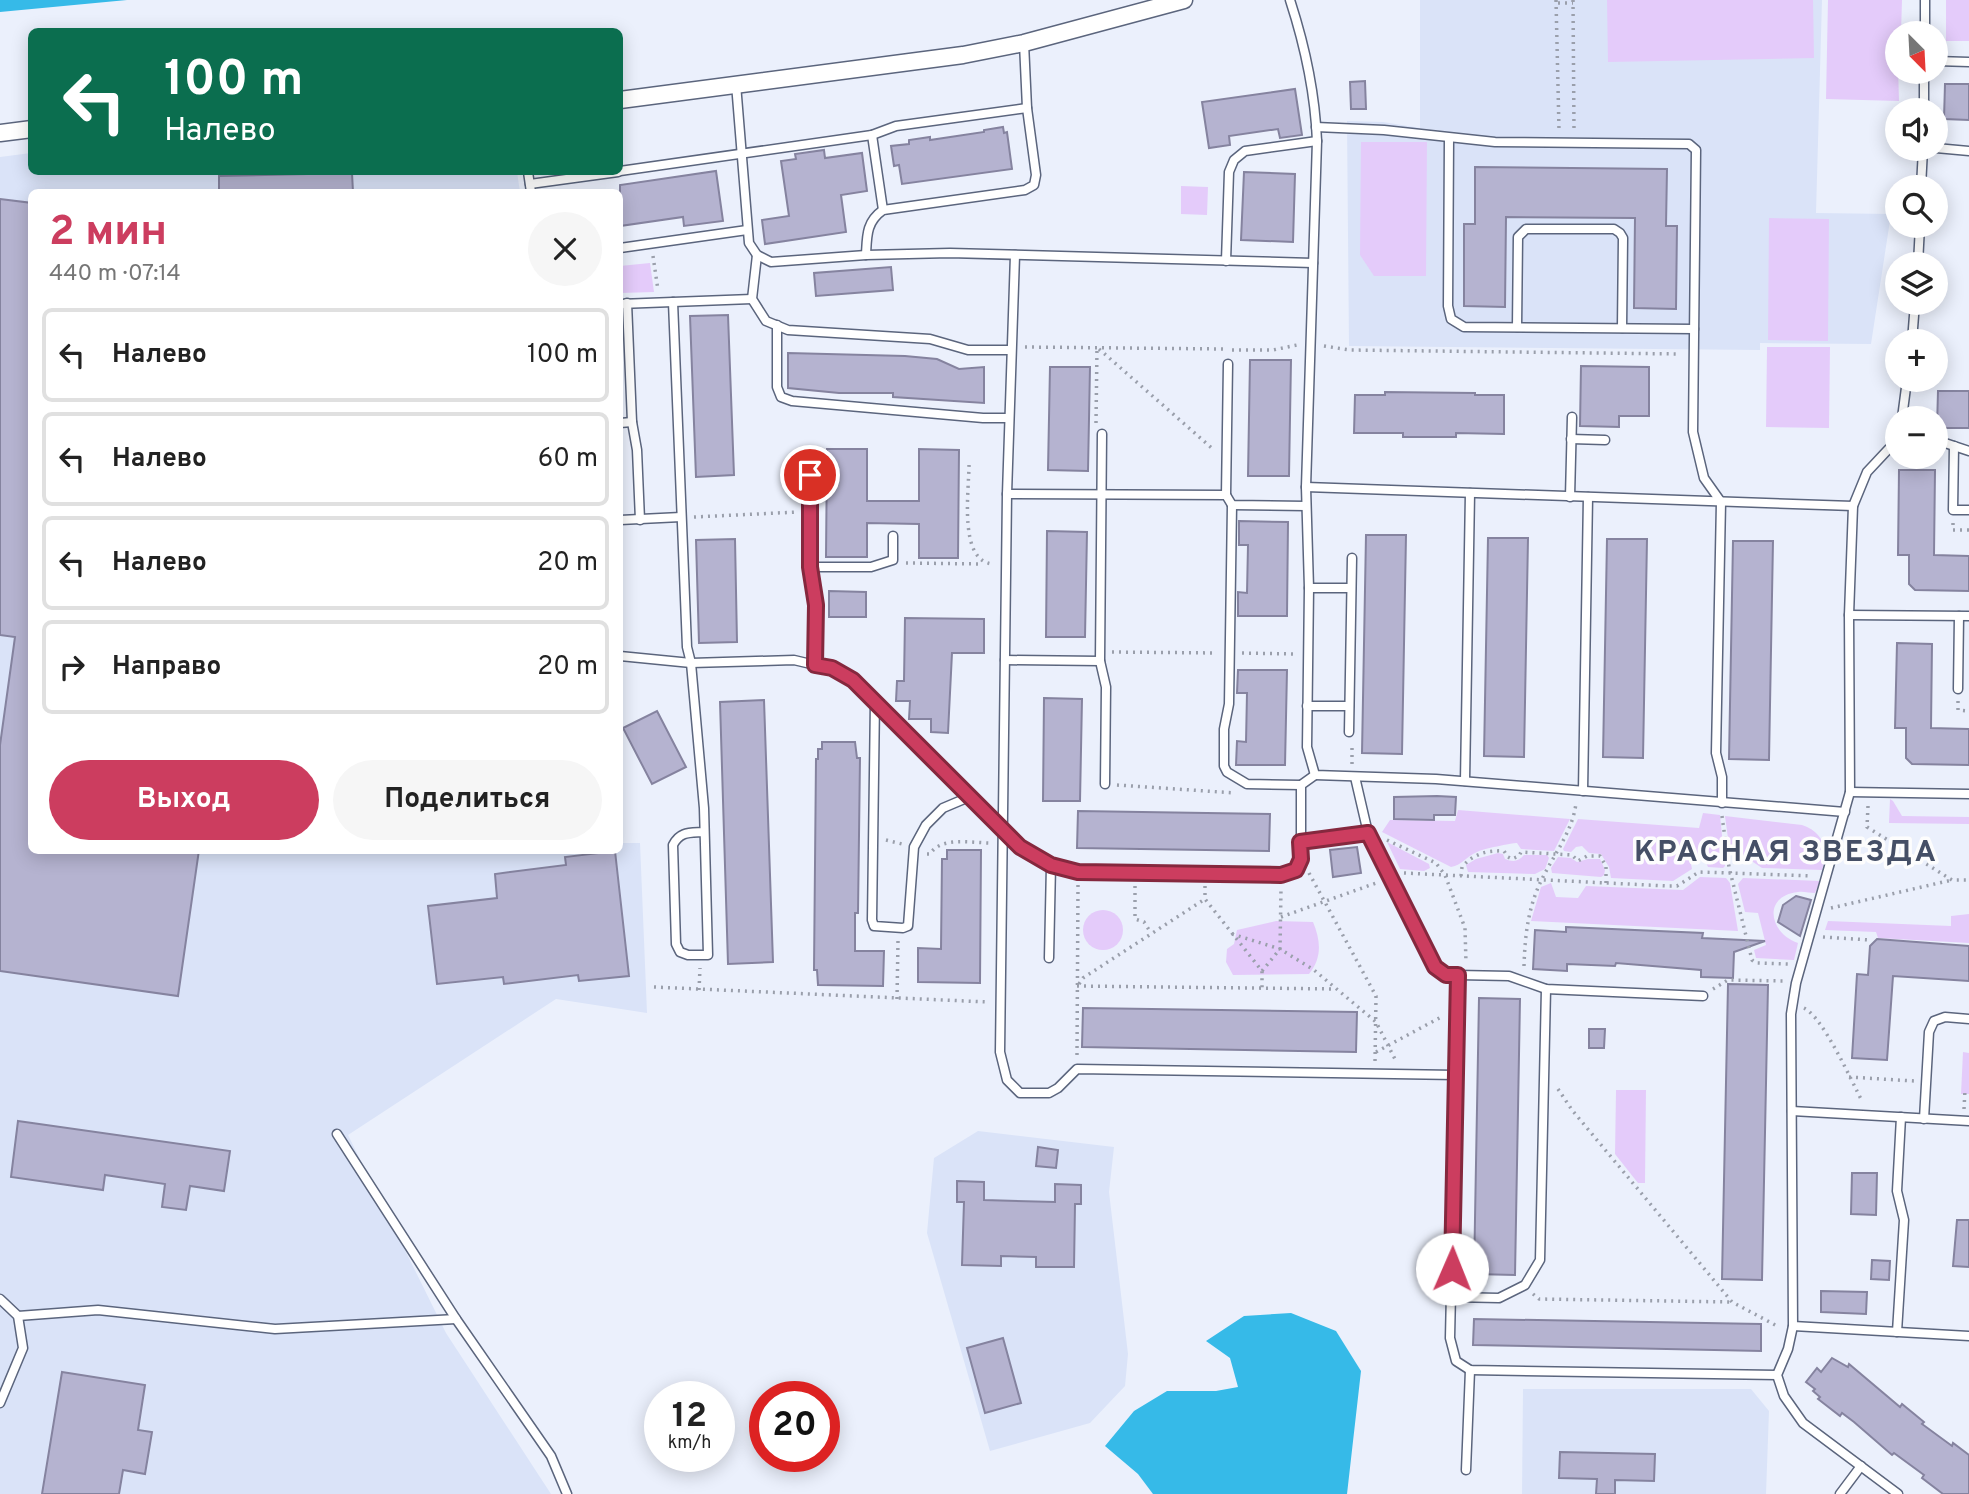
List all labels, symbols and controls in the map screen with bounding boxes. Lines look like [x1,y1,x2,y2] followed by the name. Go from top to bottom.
[1885,21,1948,84] north arrow
[1885,21,1948,469] map controls
[164,51,303,113] text: 100 m
[49,56,140,147] icon: left
[1885,98,1948,161] button: sound
[164,112,276,152] text: Налево
[1885,175,1948,238] button: search
[49,207,167,260] text: 2 мин
[528,212,602,286] button: close
[1885,252,1948,315] button: layers
[49,260,181,289] text: 440 m · 07:14
[1885,329,1948,392] button: +
[53,336,91,374] icon: left
[112,339,207,372] text: Налево
[527,339,598,372] text: 100 m
[1885,406,1948,469] button: −
[53,440,91,478] icon: left
[112,443,207,476] text: Налево
[538,443,598,476] text: 60 m
[780,445,840,505] pin
[791,456,829,494] icon: arrive
[53,544,91,582] icon: left
[112,547,207,580] text: Налево
[537,547,598,580] text: 20 m
[53,648,91,686] icon: right
[112,651,221,684] text: Направо
[537,651,598,684] text: 20 m
[49,760,319,840] button: Выход
[333,760,602,840] button: Поделиться
[1634,835,1938,872] district label: КРАСНАЯ ЗВЕЗДА
[1415,1232,1489,1306] position arrow
[749,1381,840,1472] speed limit sign: 20
[672,1395,707,1439] text: 12
[668,1432,711,1455] text: km/h

